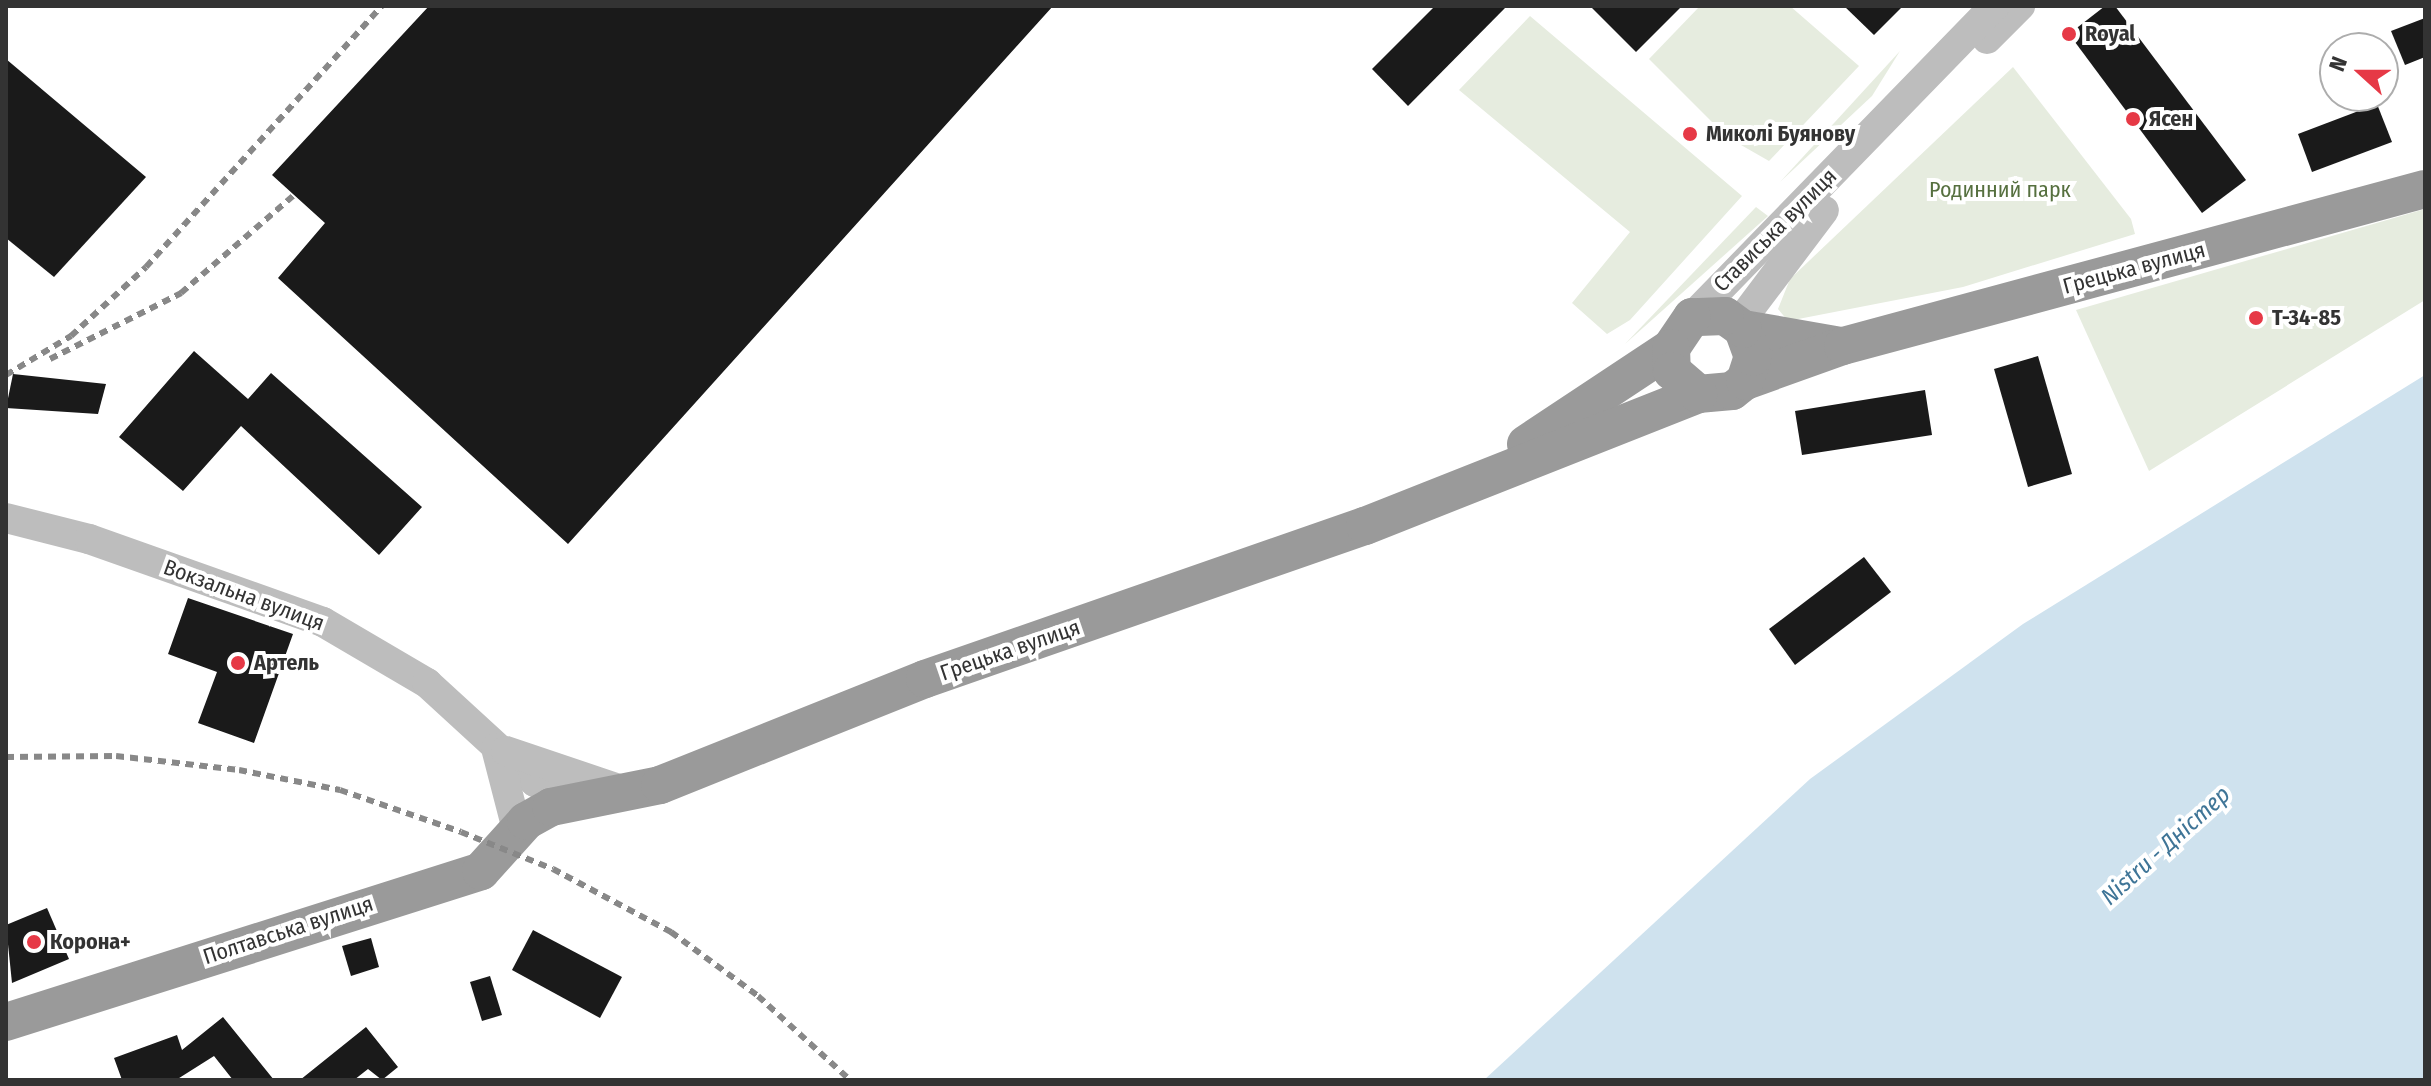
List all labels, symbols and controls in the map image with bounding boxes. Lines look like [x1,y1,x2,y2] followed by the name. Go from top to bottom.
[2085,21,2135,47] place label: Royal
[2060,25,2078,43] marker: Royal
[2319,32,2399,112] north arrow
[2323,53,2353,75] text: N
[2149,106,2193,132] place label: Ясен
[2124,110,2142,128] marker: Ясен
[1706,121,1855,147] place label: Миколі Буянову
[1681,125,1699,143] marker: Миколі Буянову
[1708,163,1842,297] street label: Стависька вулиця
[1929,177,2071,203] park label: Родинний парк
[2060,236,2208,300] street label: Грецька вулиця
[2272,305,2341,331] place label: Т-34-85
[2247,309,2265,327] marker: Т-34-85
[160,554,328,636] street label: Вокзальна вулиця
[936,614,1084,686] street label: Грецька вулиця
[254,650,319,676] place label: Артель
[229,654,247,672] marker: Артель
[2096,781,2236,911] water label: Nistru - Дністер
[200,890,376,970] street label: Полтавська вулиця
[50,929,131,955] place label: Корона+
[25,933,43,951] marker: Корона+

